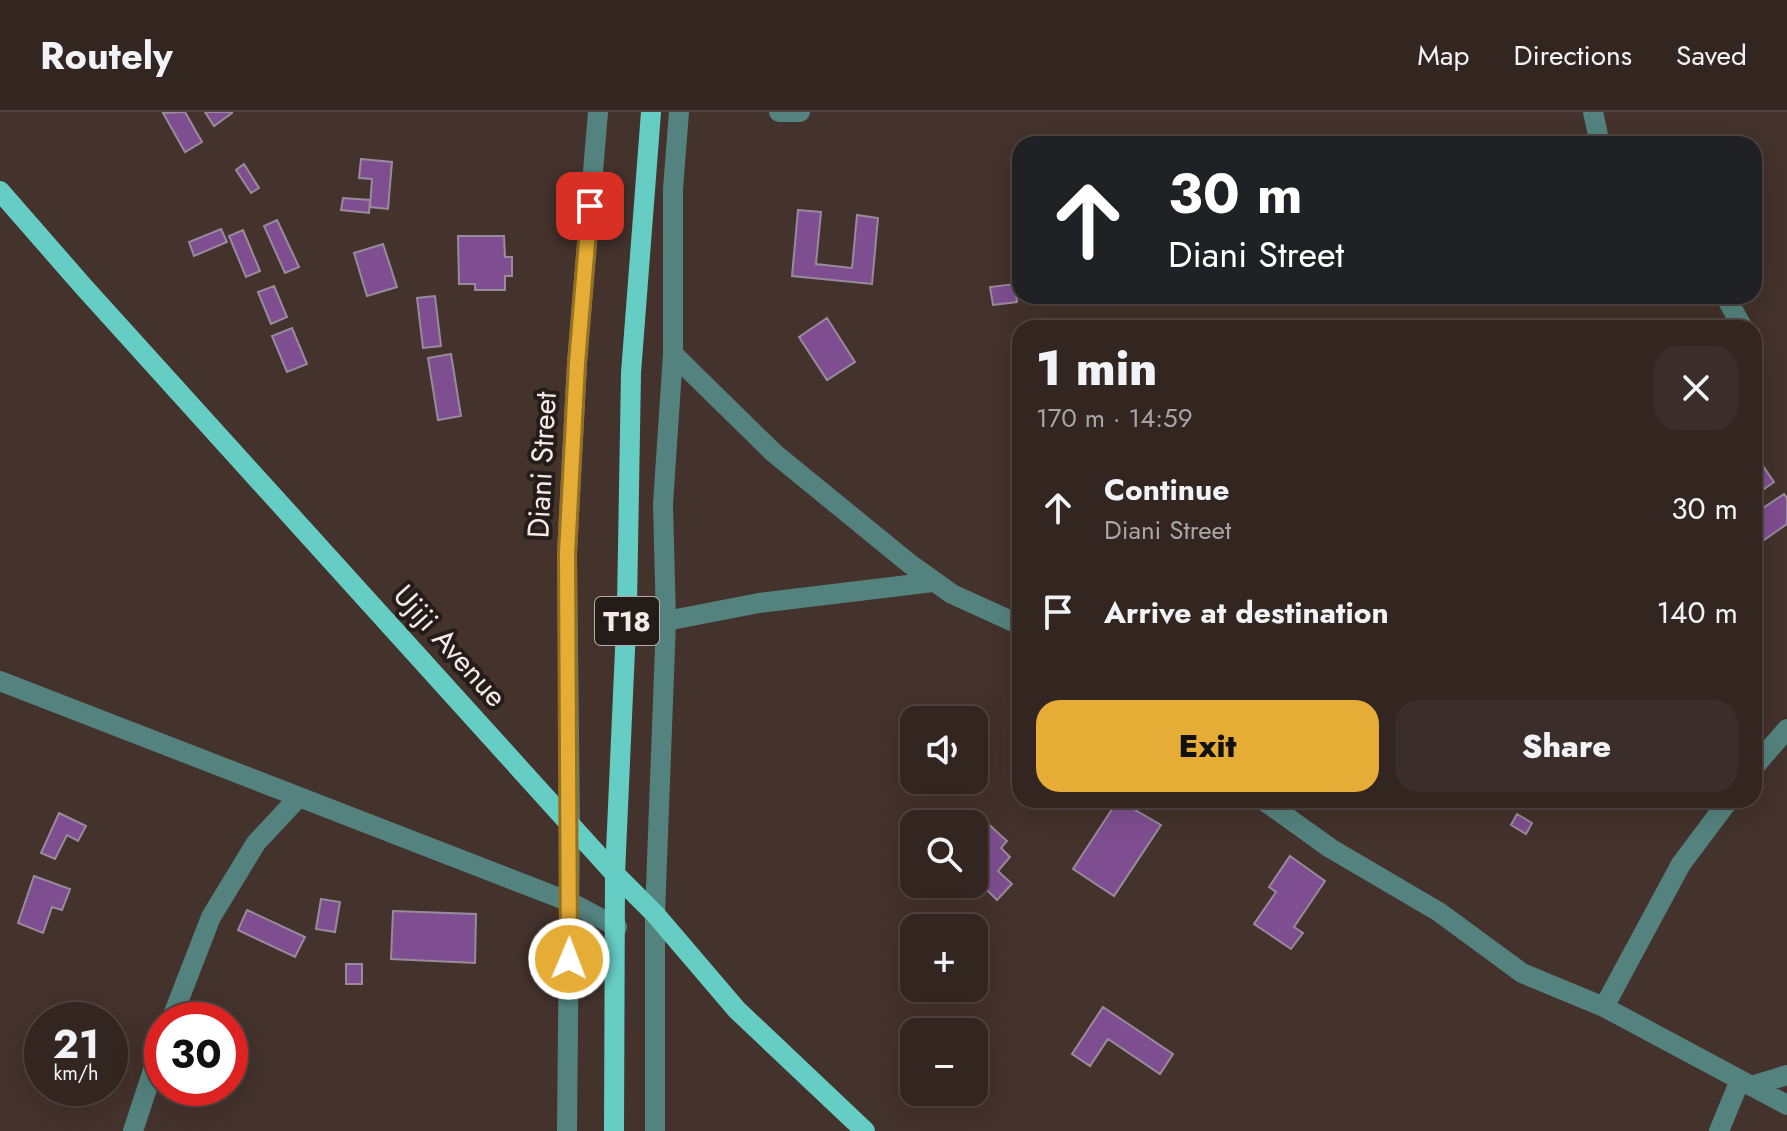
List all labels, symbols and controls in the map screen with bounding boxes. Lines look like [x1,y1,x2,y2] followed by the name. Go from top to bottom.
[40,28,173,83] text: Routely
[1417,35,1469,76] text: Map
[1513,35,1632,76] text: Directions
[1676,35,1747,76] text: Saved
[1168,153,1303,234] text: 30 m
[1036,168,1140,272] icon: ahead
[556,172,624,240] pin
[568,184,612,228] icon: arrive
[1168,228,1344,280] text: Diani Street
[1036,334,1157,403] text: 1 min
[1654,346,1738,430] button: close
[516,390,567,539] street label: Diani Street
[1036,399,1193,437] text: 170 m · 14:59
[1104,468,1230,511] text: Continue
[1036,486,1080,530] icon: ahead
[1671,487,1738,530] text: 30 m
[1104,511,1231,549] text: Diani Street
[384,575,517,716] street label: Ujiji Avenue
[1036,590,1080,634] icon: arrive
[1104,591,1389,634] text: Arrive at destination
[1657,591,1738,634] text: 140 m
[595,597,659,645] road number: T18
[1036,700,1379,792] button: Exit
[1395,700,1738,792] button: Share
[900,706,988,1106] map controls
[900,706,988,794] button: sound
[900,810,988,898] button: search
[900,914,988,1002] button: +
[527,917,611,1001] position arrow
[144,1002,248,1106] speed limit sign: 30
[53,1015,99,1073] text: 21
[900,1018,988,1106] button: −
[53,1059,99,1088] text: km/h

